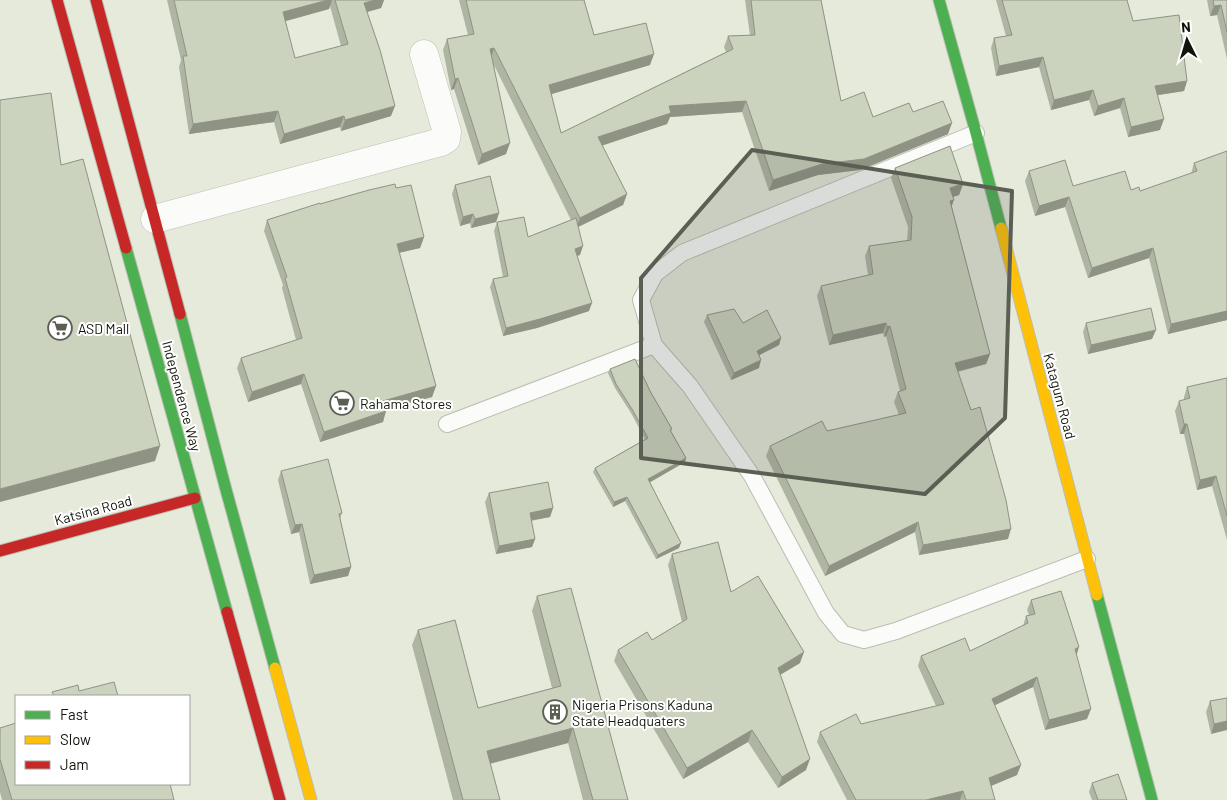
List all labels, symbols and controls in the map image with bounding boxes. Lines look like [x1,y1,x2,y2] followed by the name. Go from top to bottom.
[1162,15,1212,65] north arrow
[1180,18,1191,35] text: N
[47,315,73,341] supermarket icon: ASD Mall
[78,320,129,337] place label: ASD Mall
[159,339,205,454] street label: Independence Way
[1040,351,1080,441] street label: Katagum Road
[329,390,355,416] supermarket icon: Rahama Stores
[360,395,452,412] place label: Rahama Stores
[52,491,134,529] street label: Katsina Road
[15,695,190,785] legend
[572,696,713,729] place label: Nigeria Prisons Kaduna State Headquaters
[542,699,568,725] building icon: Nigeria Prisons Kaduna State Headquaters
[60,705,88,723] text: Fast
[60,730,91,748] text: Slow
[60,755,89,773] text: Jam

